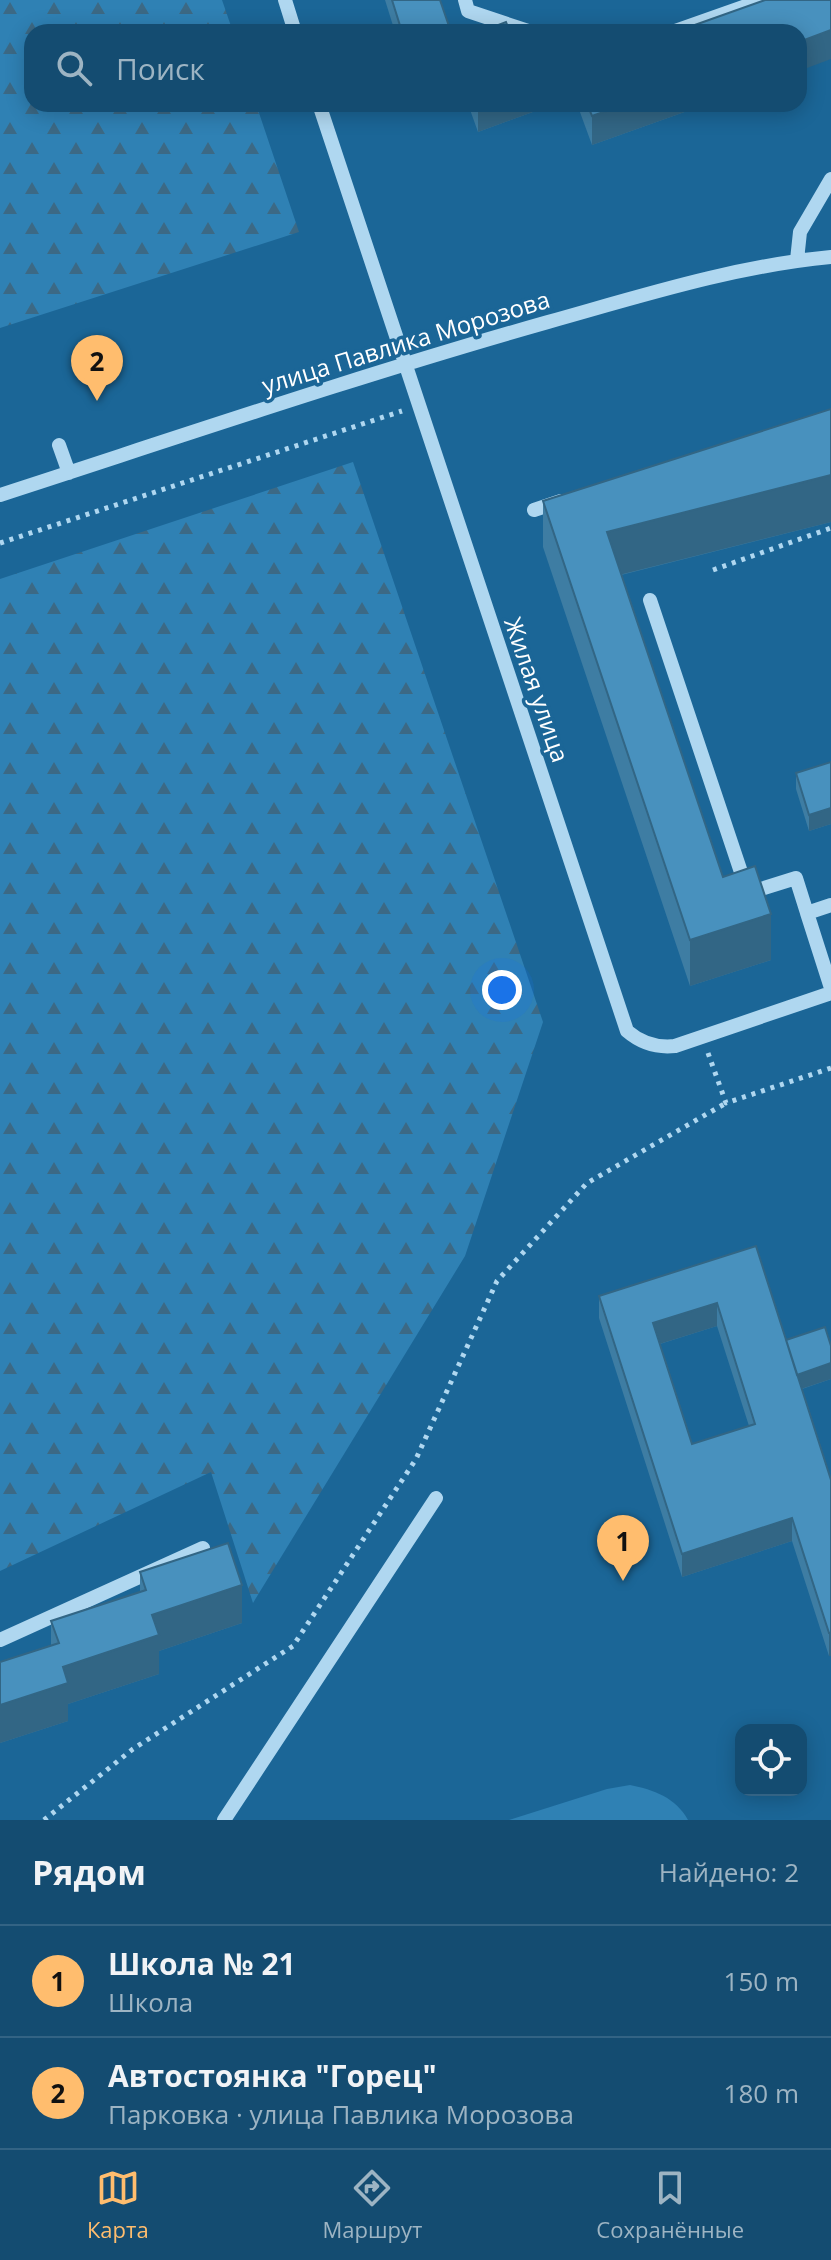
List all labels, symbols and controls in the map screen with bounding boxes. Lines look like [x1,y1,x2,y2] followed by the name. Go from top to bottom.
[24,24,807,112] search box
[52,46,96,90] icon: search
[116,48,205,89] text: Поиск
[258,282,554,401] street label: улица Павлика Морозова
[71,335,123,401] pin: 2
[497,613,578,766] street label: Жилая улица
[482,970,522,1010] your location
[597,1515,649,1581] pin: 1
[735,1724,807,1796] map controls
[735,1724,807,1796] button: locate
[32,1849,146,1895] text: Рядом
[659,1854,799,1890] text: Найдено: 2
[108,1943,296,1984] text: Школа № 21
[51,1963,65,1999] text: 1
[724,1963,799,1999] text: 150 m
[108,1984,193,2020] text: Школа
[108,2055,437,2096] text: Автостоянка "Горец"
[51,2075,65,2111] text: 2
[724,2075,799,2111] text: 180 m
[108,2096,574,2132] text: Парковка · улица Павлика Морозова
[87,2166,149,2244] tab: Карта
[323,2166,422,2244] tab: Маршрут
[596,2166,744,2244] tab: Сохранённые

